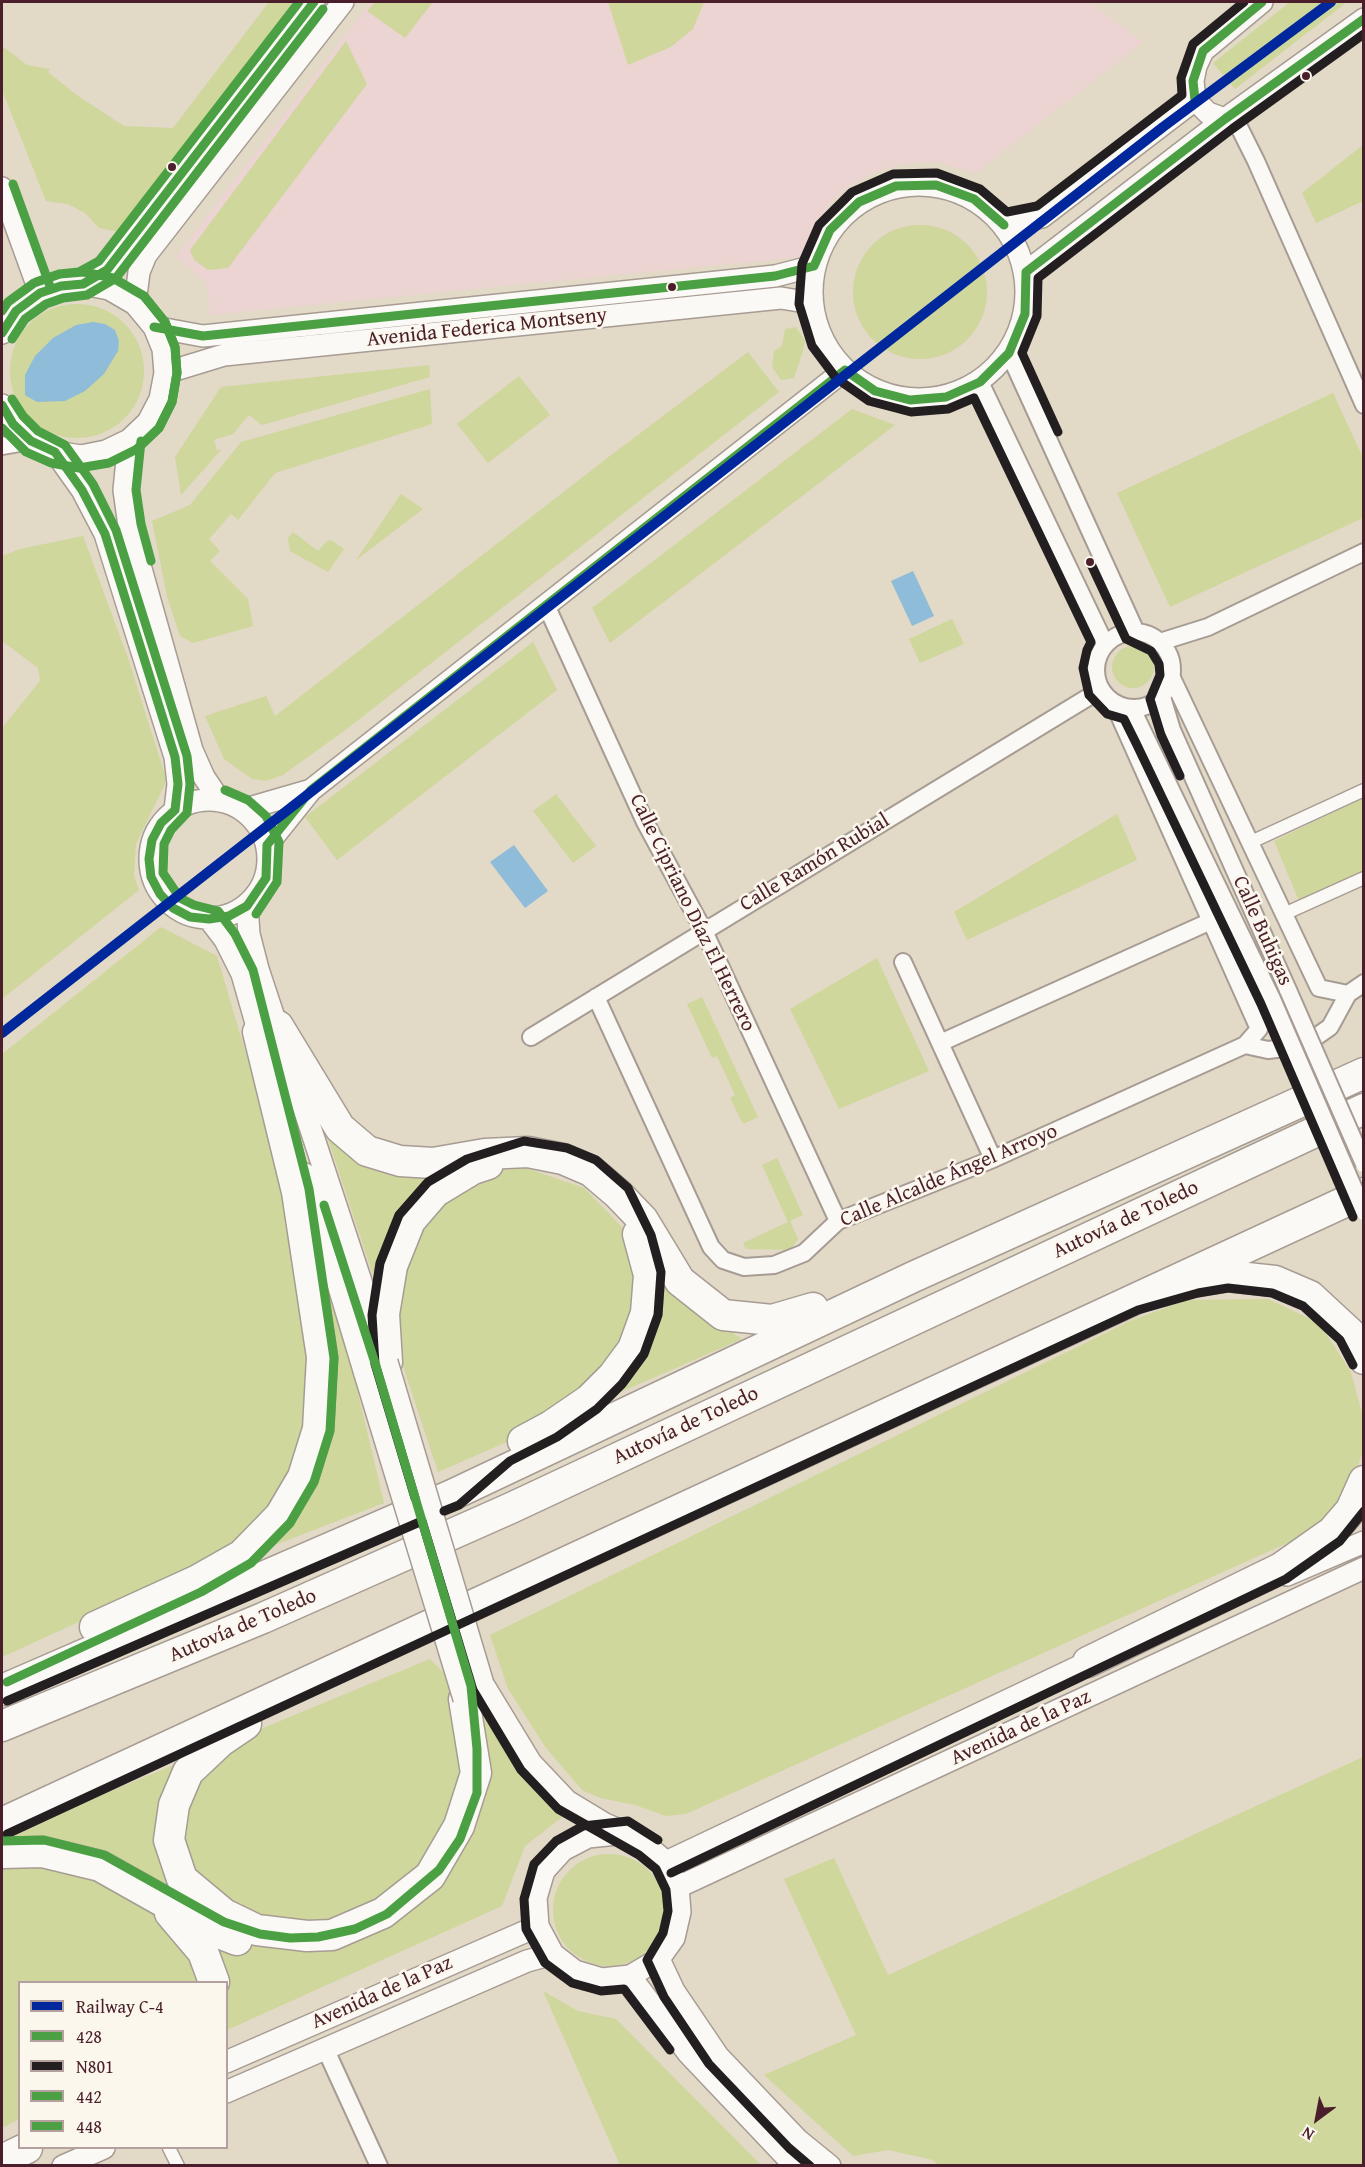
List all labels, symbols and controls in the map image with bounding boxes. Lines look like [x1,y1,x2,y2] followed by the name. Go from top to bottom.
[1300,70,1312,82] unlabelled marker
[166,161,178,173] unlabelled marker
[666,281,678,293] unlabelled marker
[366,303,608,353] street label: Avenida Federica Montseny
[1084,556,1096,568] unlabelled marker
[623,790,761,1036] street label: Calle Cipriano Díaz El Herrero
[736,808,894,918] street label: Calle Ramón Rubial
[1227,872,1297,990] street label: Calle Buhigas
[837,1119,1061,1233] street label: Calle Alcalde Ángel Arroyo
[1049,1175,1203,1265] street label: Autovía de Toledo
[609,1381,763,1471] street label: Autovía de Toledo
[165,1584,321,1668] street label: Autovía de Toledo
[947,1685,1095,1771] street label: Avenida de la Paz
[308,1951,456,2035] street label: Avenida de la Paz
[18,1981,228,2149] legend
[76,1993,164,2020] text: Railway C-4
[76,2023,102,2050] text: 428
[76,2053,114,2080] text: N801
[76,2083,102,2110] text: 442
[1287,2089,1347,2149] north arrow
[76,2113,102,2140] text: 448
[1297,2121,1318,2147] text: N

